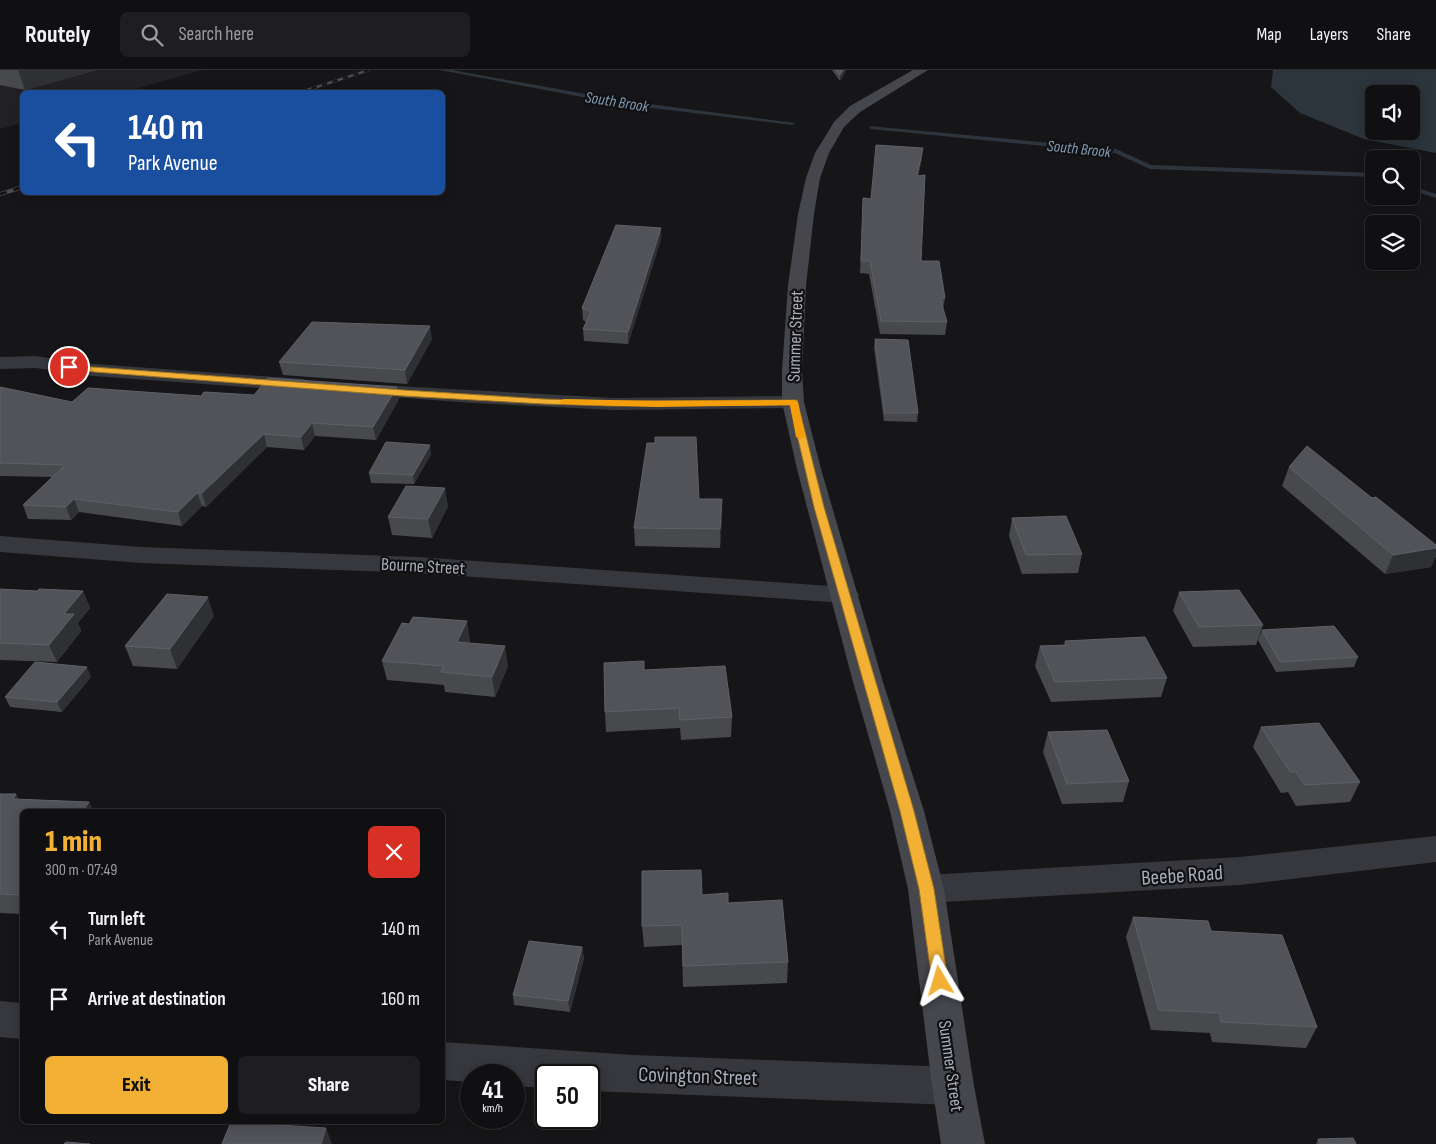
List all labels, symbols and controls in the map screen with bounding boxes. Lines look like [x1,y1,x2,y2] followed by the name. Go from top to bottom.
[120,12,470,57] search box
[25,20,90,49] text: Routely
[138,21,166,49] icon: search
[178,23,254,46] text: Search here
[1257,24,1282,45] text: Map
[1310,24,1349,45] text: Layers
[1377,24,1411,45] text: Share
[1365,85,1420,270] map controls
[1365,85,1420,140] button: sound
[584,88,651,117] water label: South Brook
[128,107,204,150] text: 140 m
[45,110,110,175] icon: left
[1046,137,1113,162] water label: South Brook
[128,150,217,177] text: Park Avenue
[1365,150,1420,205] button: search
[1365,215,1420,270] button: layers
[783,289,808,382] street label: Summer Street
[48,346,90,388] pin
[55,353,83,381] icon: arrive
[381,554,466,579] street label: Bourne Street
[45,824,102,860] text: 1 min
[368,826,420,878] button: close
[1140,860,1224,891] street label: Beebe Road
[45,861,117,880] text: 300 m · 07:49
[88,908,145,931] text: Turn left
[45,915,73,943] icon: left
[382,918,420,941] text: 140 m
[88,931,153,950] text: Park Avenue
[913,954,965,1006] position arrow
[45,985,73,1013] icon: arrive
[88,988,226,1011] text: Arrive at destination
[381,988,420,1011] text: 160 m
[934,1019,967,1113] street label: Summer Street
[45,1056,228,1114] button: Exit
[238,1056,420,1114] button: Share
[638,1062,758,1091] street label: Covington Street
[535,1064,600,1129] speed limit sign: 50
[482,1075,503,1106] text: 41
[482,1101,503,1116] text: km/h

